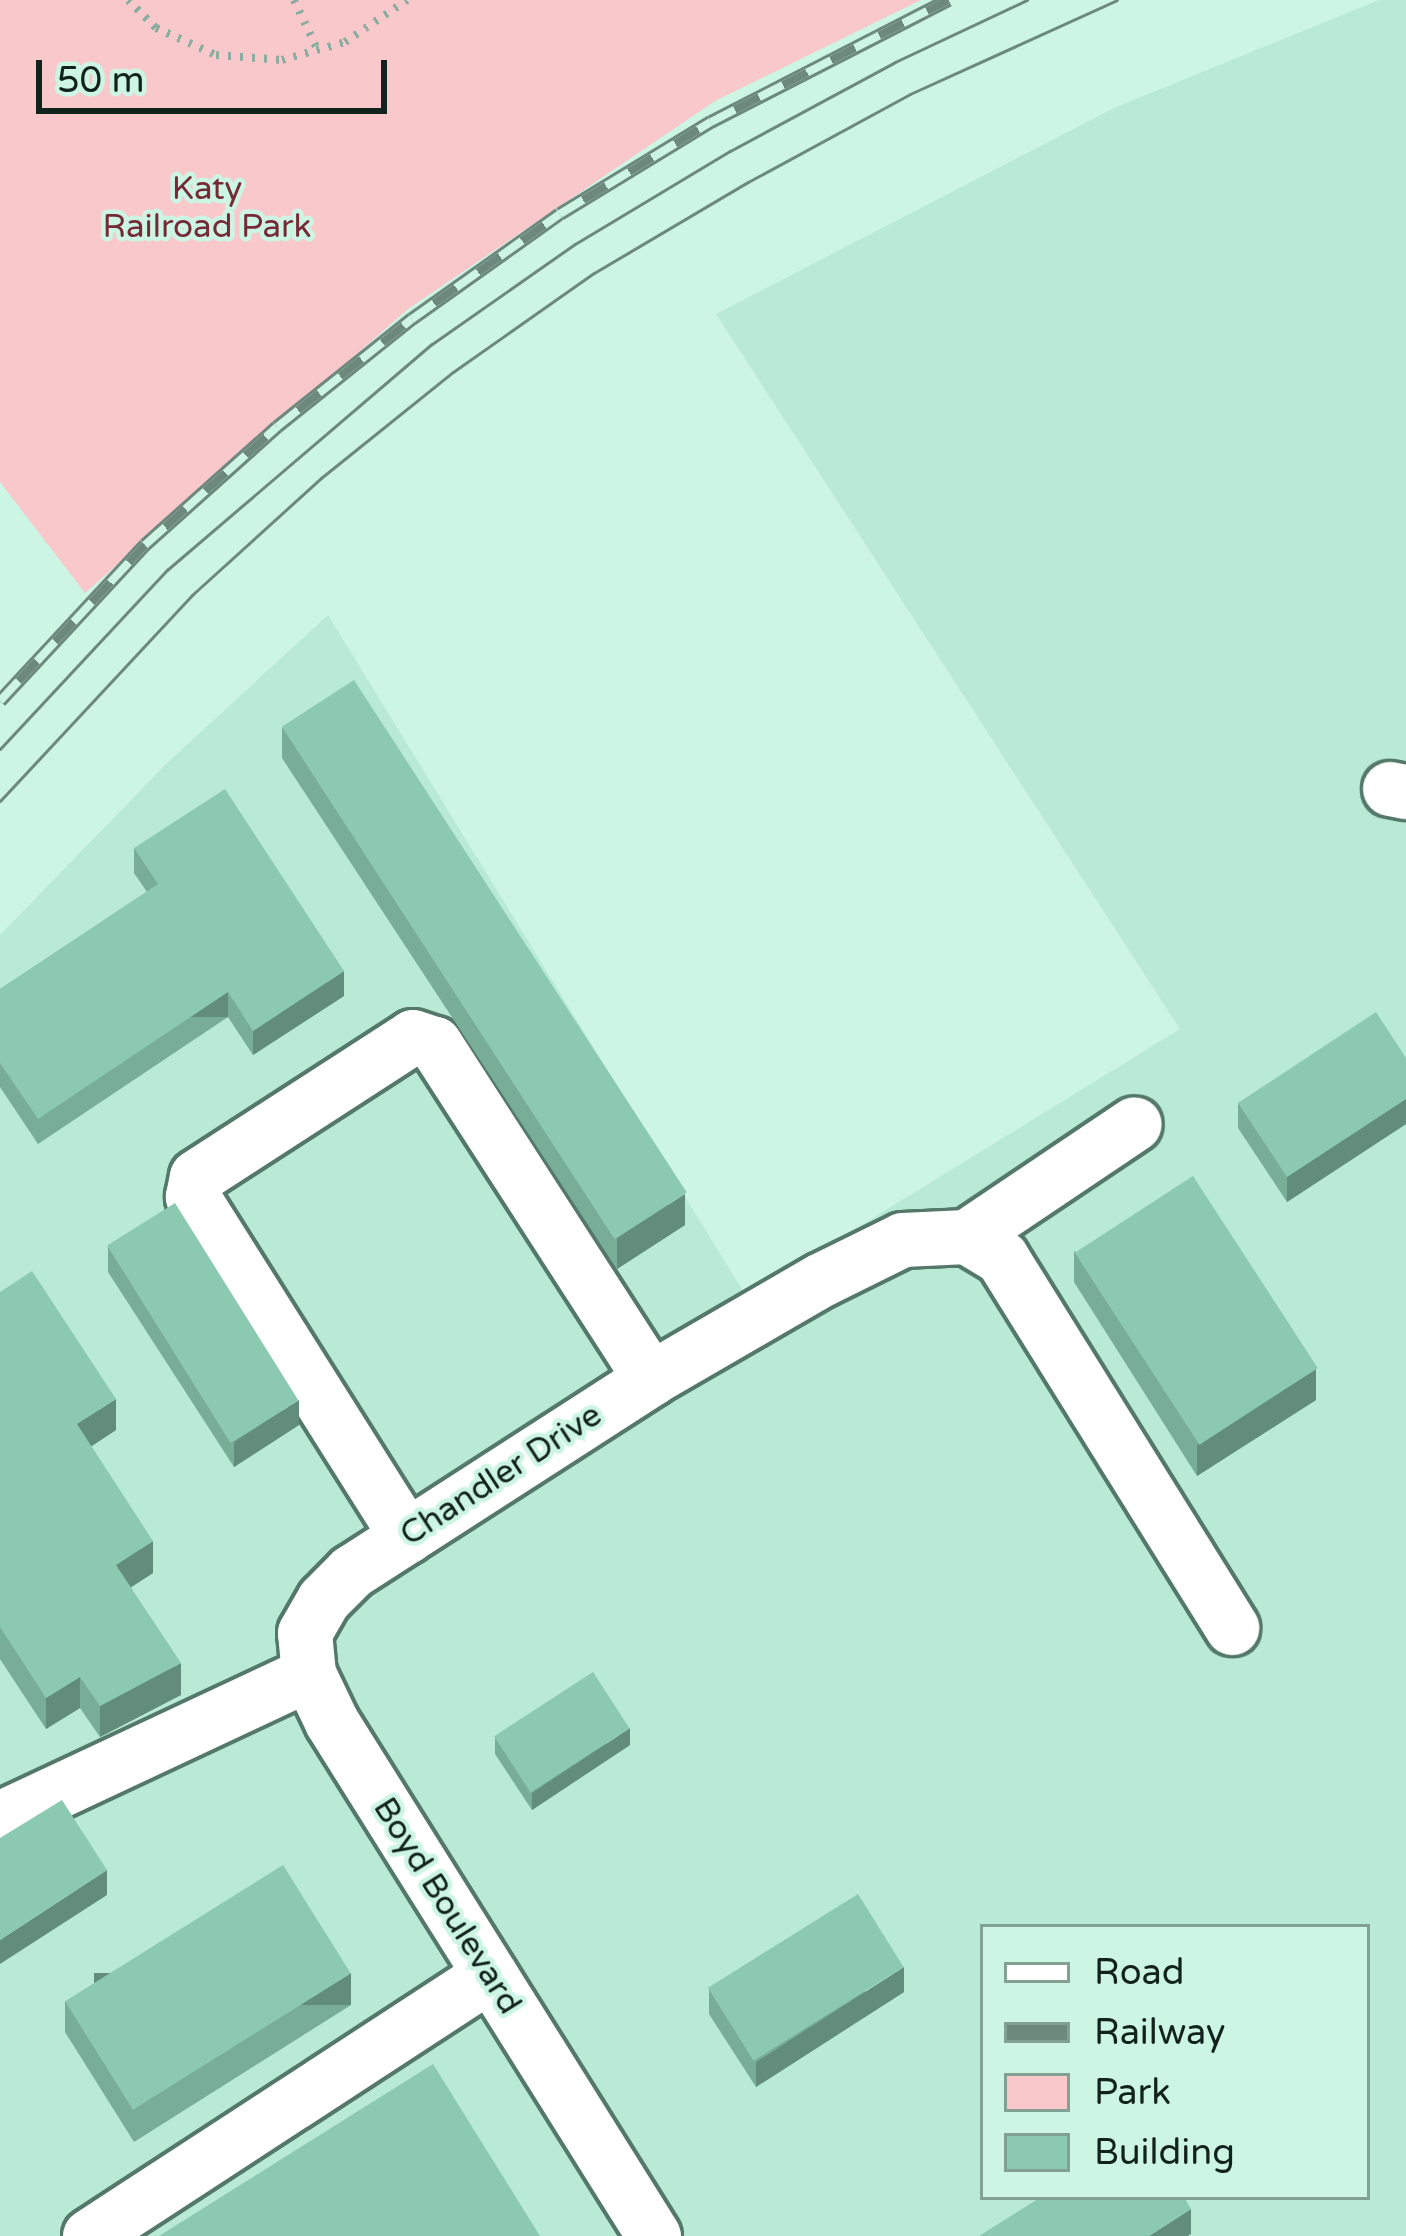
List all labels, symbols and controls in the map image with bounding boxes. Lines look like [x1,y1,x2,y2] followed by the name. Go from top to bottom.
[42,36,393,110] scale bar
[57,59,145,102] text: 50 m
[102,169,312,247] park label: Katy Railroad Park
[393,1395,609,1555] street label: Chandler Drive
[365,1790,529,2022] street label: Boyd Boulevard
[980,1924,1370,2200] legend
[1094,1951,1184,1994] text: Road
[1094,2011,1225,2054] text: Railway
[1094,2071,1171,2114] text: Park
[1094,2131,1235,2174] text: Building

